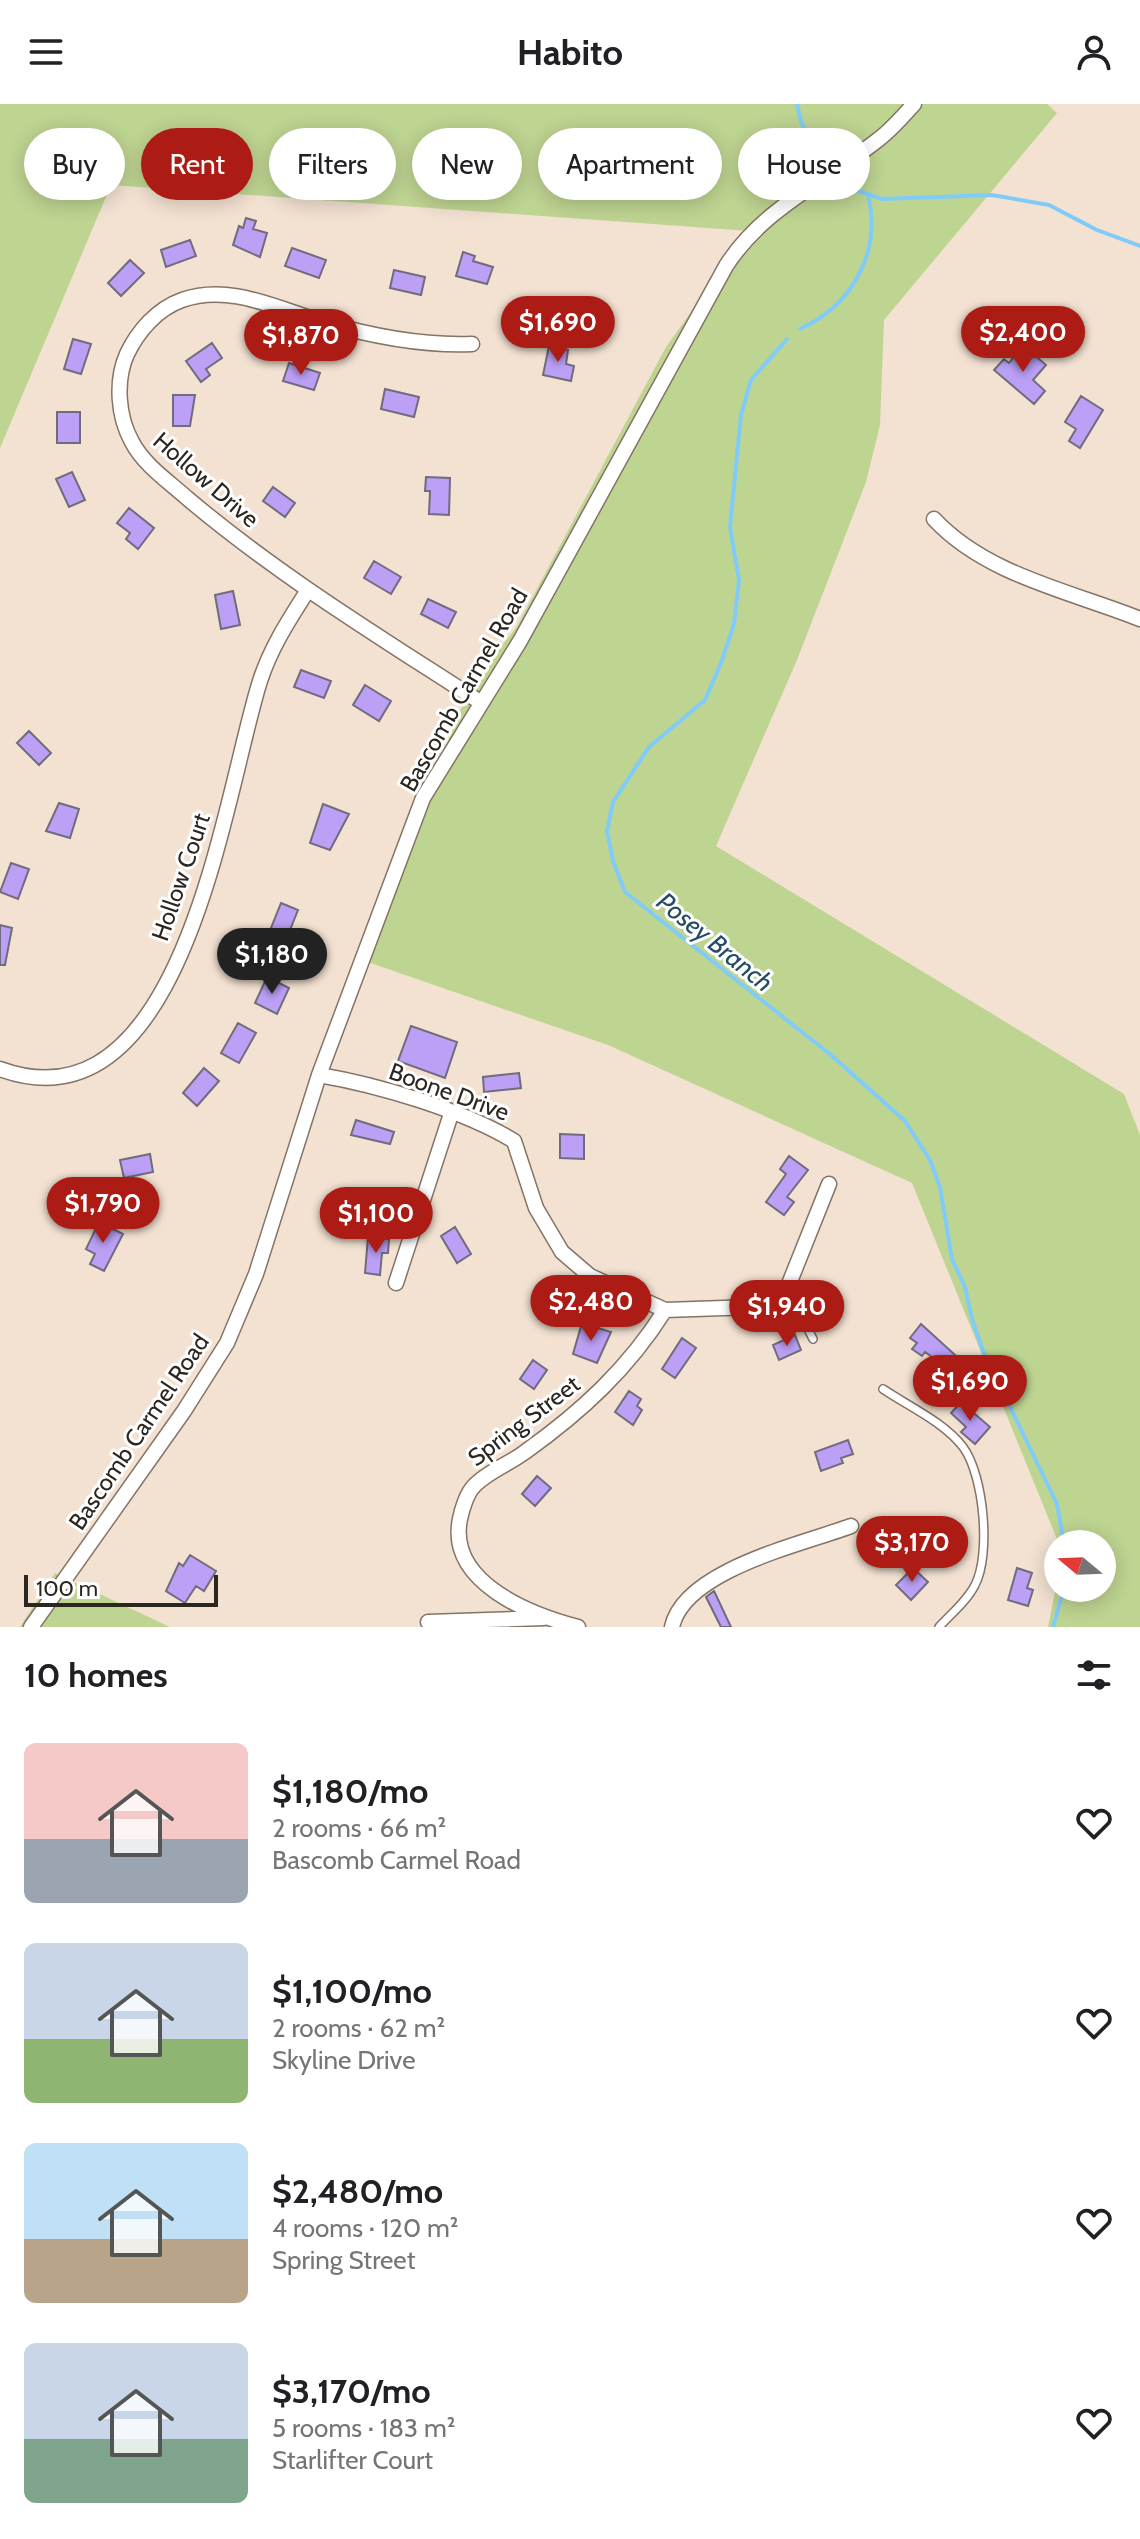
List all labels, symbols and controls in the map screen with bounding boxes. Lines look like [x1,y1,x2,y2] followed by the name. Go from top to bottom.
[24,30,68,74] icon: menu
[517,30,623,74] text: Habito
[1072,30,1116,74] icon: person
[24,128,125,200] chip: Buy
[141,128,253,200] chip: Rent
[269,128,396,200] chip: Filters
[412,128,522,200] chip: New
[538,128,722,200] chip: Apartment
[738,128,870,200] chip: House
[493,296,623,364] pin: $1,690
[519,306,597,338] text: $1,690
[958,306,1088,374] pin: $2,400
[236,309,366,377] pin: $1,870
[979,316,1067,348] text: $2,400
[262,319,340,351] text: $1,870
[147,426,265,533] street label: Hollow Drive
[394,583,534,797] street label: Bascomb Carmel Road
[145,809,216,944] street label: Hollow Court
[650,885,780,999] water label: Posey Branch
[207,928,337,996] pin: $1,180
[235,938,309,970] text: $1,180
[385,1056,513,1127] street label: Boone Drive
[38,1177,168,1245] pin: $1,790
[65,1187,141,1219] text: $1,790
[311,1187,441,1255] pin: $1,100
[338,1197,414,1229] text: $1,100
[526,1275,656,1343] pin: $2,480
[722,1280,852,1348] pin: $1,940
[548,1285,634,1317] text: $2,480
[747,1290,827,1322] text: $1,940
[62,1328,215,1535] street label: Bascomb Carmel Road
[905,1355,1035,1423] pin: $1,690
[931,1365,1009,1397] text: $1,690
[462,1369,585,1472] street label: Spring Street
[847,1516,977,1584] pin: $3,170
[874,1526,950,1558] text: $3,170
[1044,1530,1116,1602] north arrow
[1044,1530,1116,1602] map controls
[24,1571,218,1607] scale bar
[36,1575,98,1602] text: 100 m
[1072,1653,1116,1697] icon: filters
[24,1654,168,1696] text: 10 homes
[272,1770,428,1812] text: $1,180/mo
[88,1775,184,1871] icon: home
[1072,1801,1116,1845] icon: heart
[272,1812,446,1844] text: 2 rooms · 66 m²
[272,1844,521,1876] text: Bascomb Carmel Road
[272,1970,432,2012] text: $1,100/mo
[88,1975,184,2071] icon: home
[1072,2001,1116,2045] icon: heart
[272,2012,445,2044] text: 2 rooms · 62 m²
[272,2044,415,2076] text: Skyline Drive
[272,2170,443,2212] text: $2,480/mo
[88,2175,184,2271] icon: home
[1072,2201,1116,2245] icon: heart
[272,2212,458,2244] text: 4 rooms · 120 m²
[272,2244,415,2276] text: Spring Street
[272,2370,431,2412] text: $3,170/mo
[88,2375,184,2471] icon: home
[1072,2401,1116,2445] icon: heart
[272,2412,455,2444] text: 5 rooms · 183 m²
[272,2444,433,2476] text: Starlifter Court

